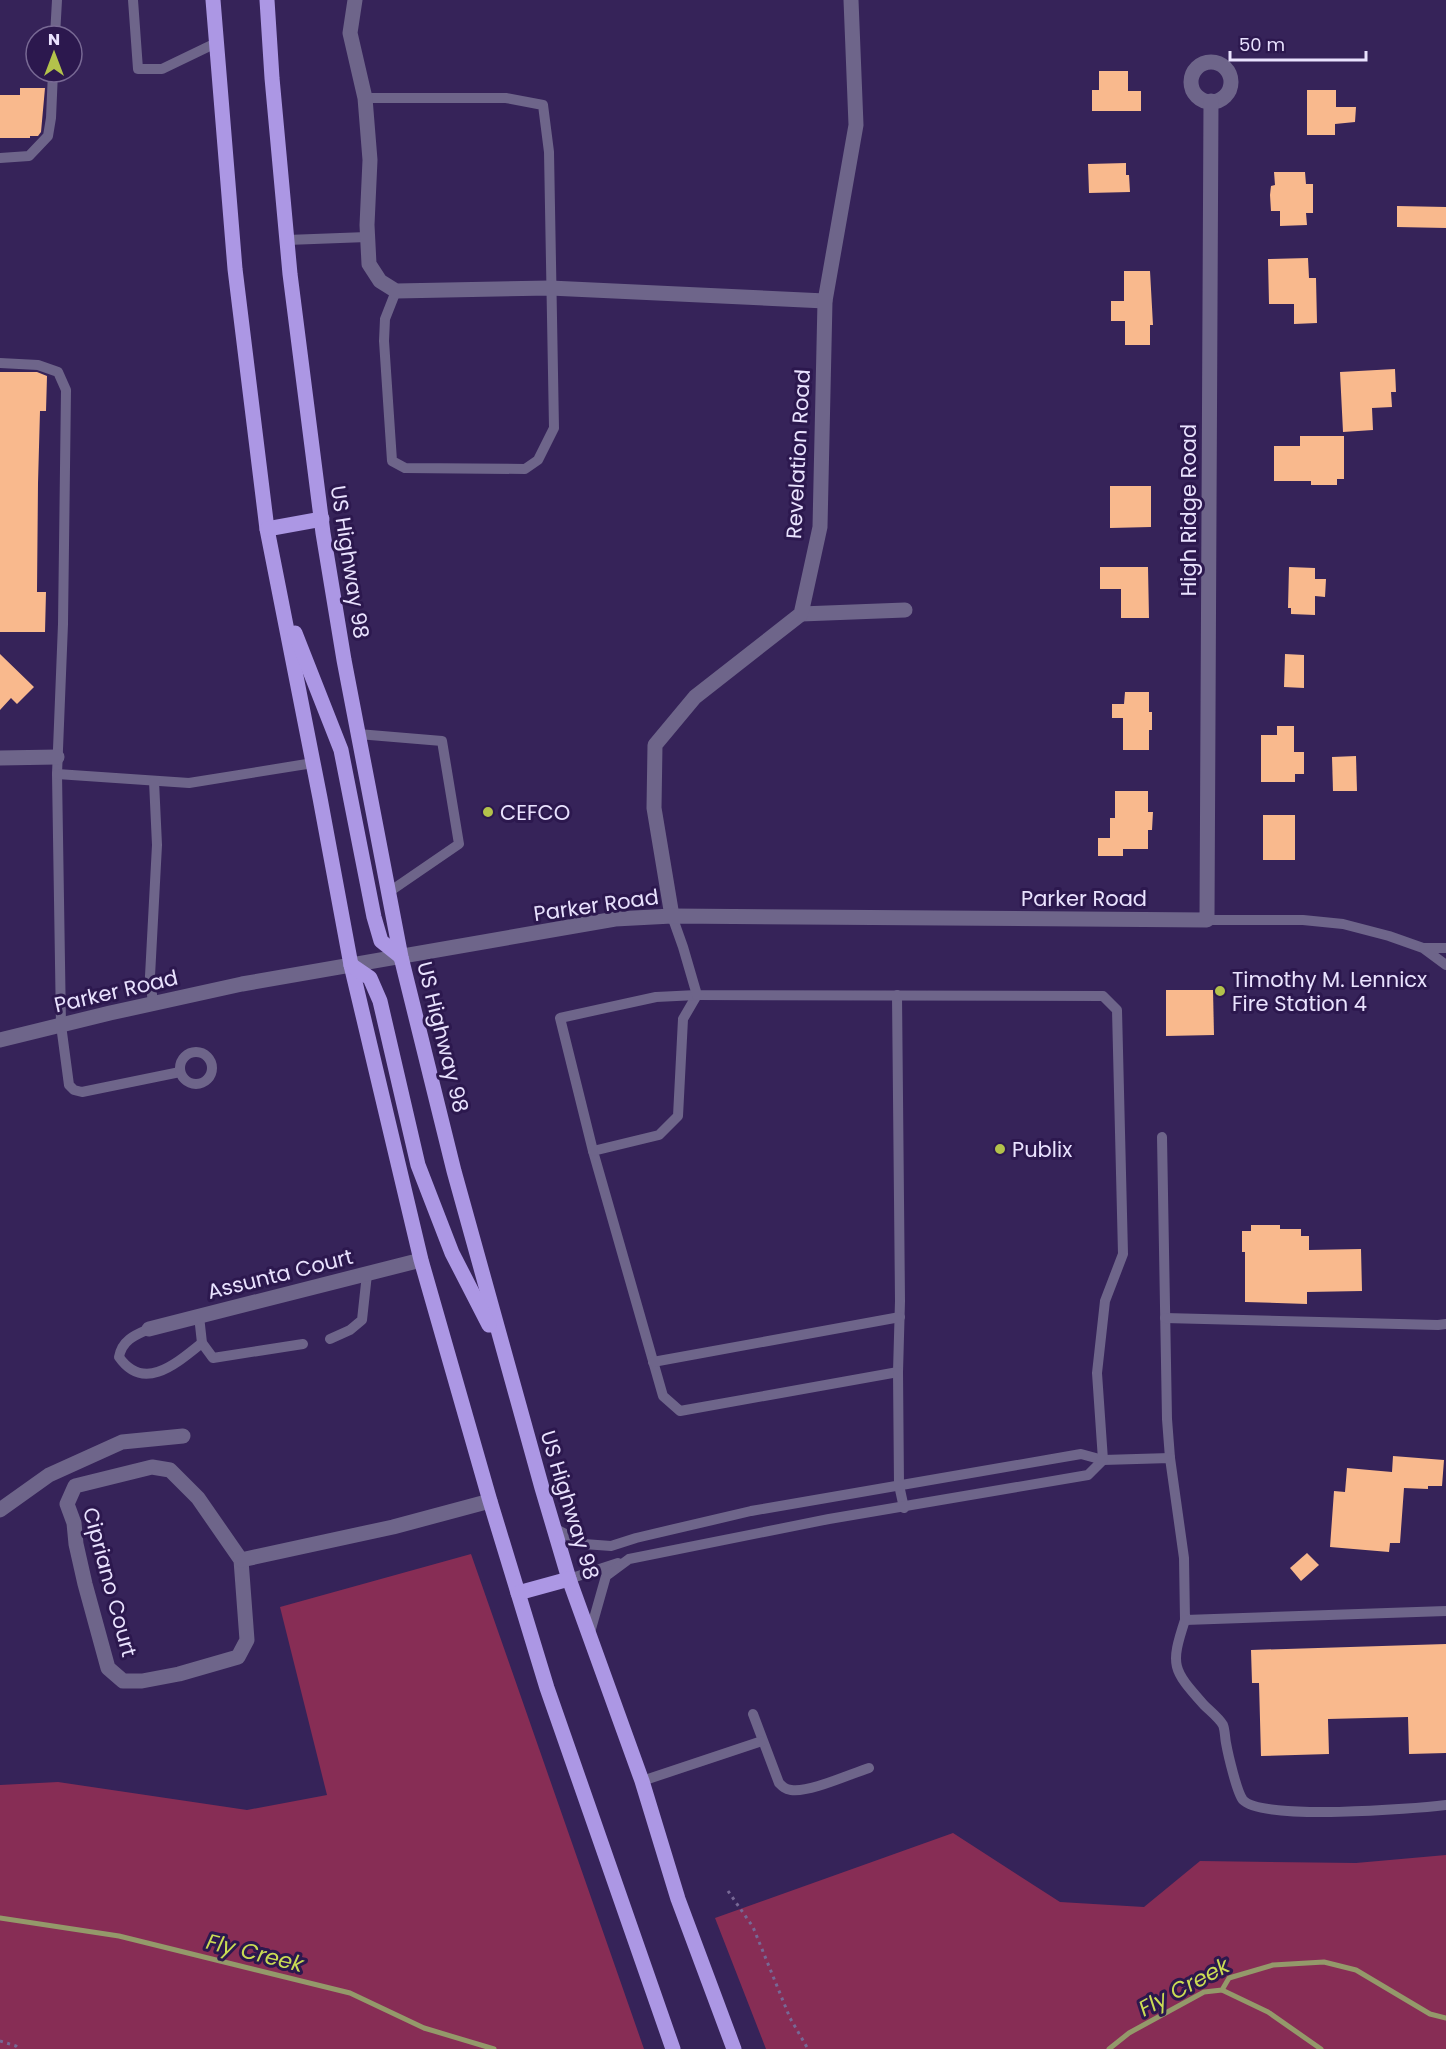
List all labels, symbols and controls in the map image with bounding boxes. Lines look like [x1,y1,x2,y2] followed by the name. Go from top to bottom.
[24,24,84,84] north arrow
[1230,24,1366,62] scale bar
[48,28,60,51] text: N
[1239,32,1285,57] text: 50 m
[779,368,817,540] street label: Revelation Road
[1174,424,1203,596] street label: High Ridge Road
[324,483,376,641] street label: US Highway 98
[500,798,570,827] place label: CEFCO
[481,805,495,819] marker: CEFCO
[532,882,660,928] street label: Parker Road
[1021,884,1147,913] street label: Parker Road
[410,958,476,1116] street label: US Highway 98
[51,963,181,1019] street label: Parker Road
[1232,965,1427,1018] place label: Timothy M. Lennicx Fire Station 4
[1213,984,1227,998] marker: Timothy M. Lennicx Fire Station 4
[1012,1135,1072,1164] place label: Publix
[993,1142,1007,1156] marker: Publix
[204,1242,356,1306] street label: Assunta Court
[534,1427,606,1583] street label: US Highway 98
[76,1504,144,1660] street label: Cipriano Court
[203,1926,309,1980] water label: Fly Creek
[1133,1949,1237,2024] water label: Fly Creek

